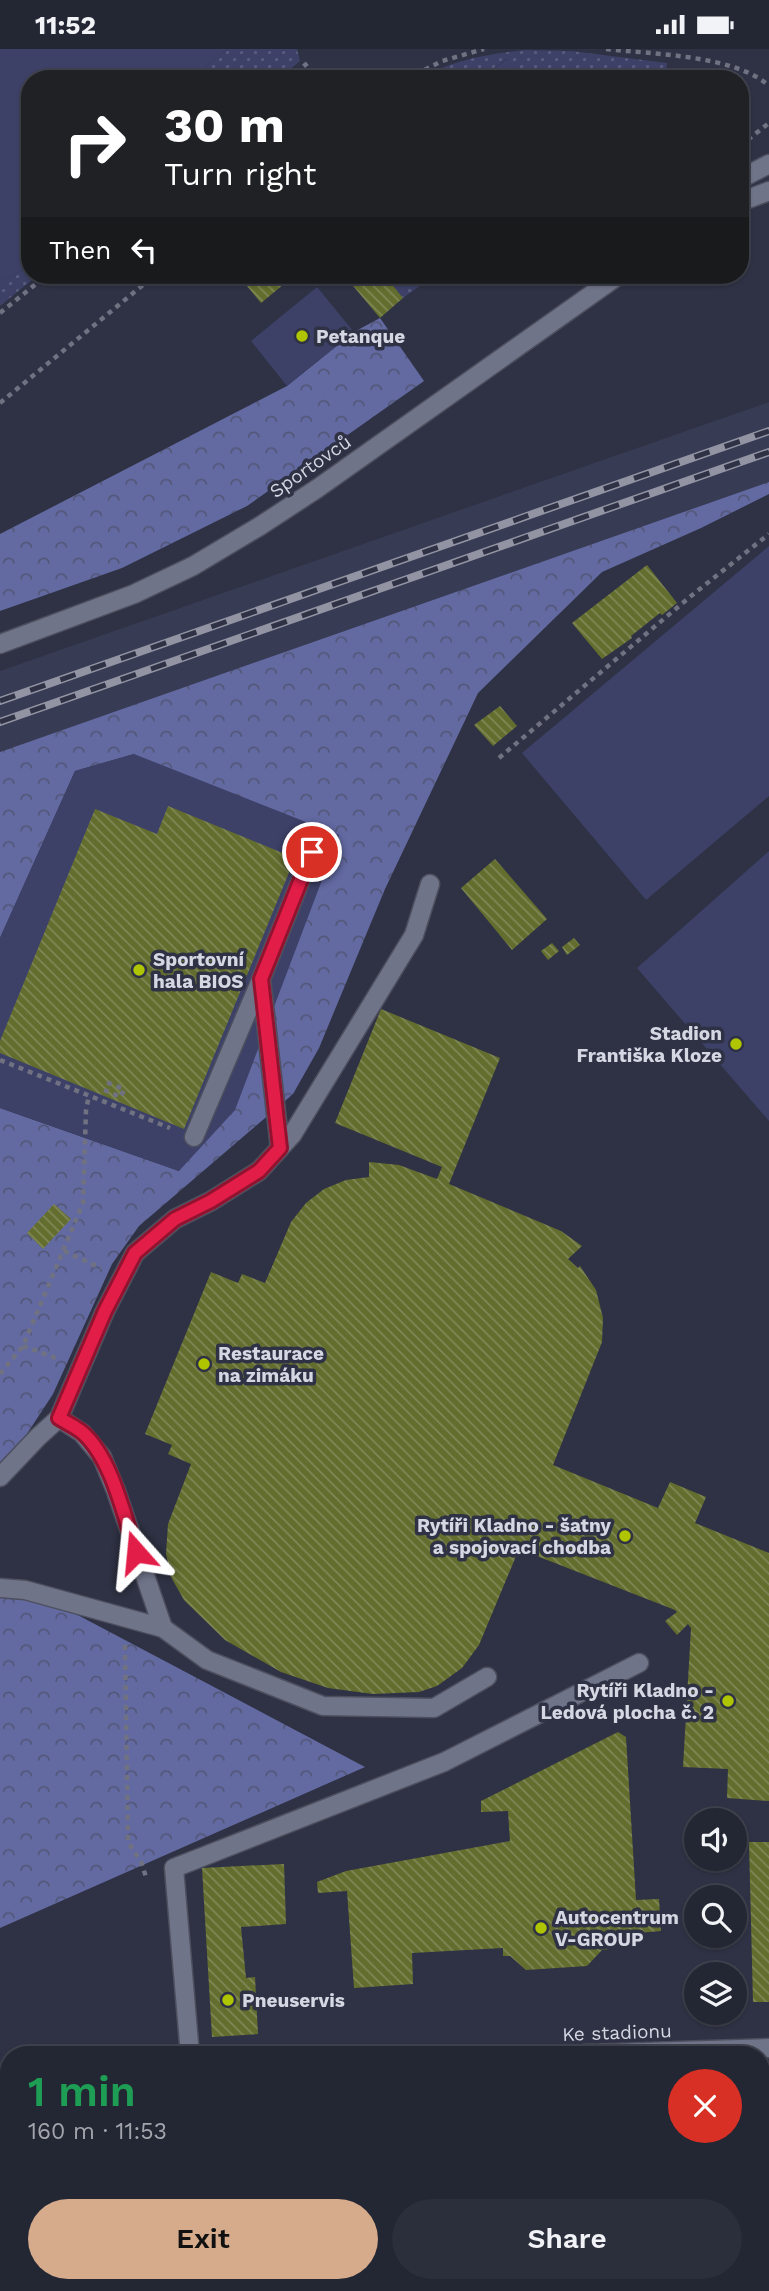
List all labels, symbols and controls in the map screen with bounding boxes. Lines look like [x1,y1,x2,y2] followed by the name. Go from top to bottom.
[35,10,96,40] text: 11:52
[164,96,285,154] text: 30 m
[49,98,140,189] icon: right
[164,155,316,193] text: Turn right
[125,231,163,269] icon: left
[49,235,111,265] text: Then
[316,325,405,348] place label: Petanque
[294,328,310,344] marker: Petanque
[265,430,355,503] street label: Sportovců
[282,822,342,882] pin
[293,833,331,871] icon: arrive
[153,948,244,993] place label: Sportovní hala BIOS
[131,962,147,978] marker: Sportovní hala BIOS
[576,1022,722,1067] place label: Stadion Františka Kloze
[728,1036,744,1052] marker: Stadion Františka Kloze
[218,1342,324,1387] place label: Restaurace na zimáku
[196,1356,212,1372] marker: Restaurace na zimáku
[417,1514,611,1559] place label: Rytíři Kladno - šatny a spojovací chodba
[99,1515,173,1589] position arrow
[617,1528,633,1544] marker: Rytíři Kladno - šatny a spojovací chodba
[540,1679,714,1724] place label: Rytíři Kladno - Ledová plocha č. 2
[720,1693,736,1709] marker: Rytíři Kladno - Ledová plocha č. 2
[684,1808,747,2025] map controls
[684,1808,747,1871] button: sound
[684,1885,747,1948] button: search
[555,1906,679,1951] place label: Autocentrum V-GROUP
[533,1920,549,1936] marker: Autocentrum V-GROUP
[684,1962,747,2025] button: layers
[242,1989,345,2012] place label: Pneuservis
[220,1992,236,2008] marker: Pneuservis
[562,2019,672,2046] street label: Ke stadionu
[28,2067,136,2116] text: 1 min
[668,2069,742,2143] button: close
[28,2118,167,2145] text: 160 m · 11:53
[28,2199,378,2279] button: Exit
[392,2199,742,2279] button: Share

